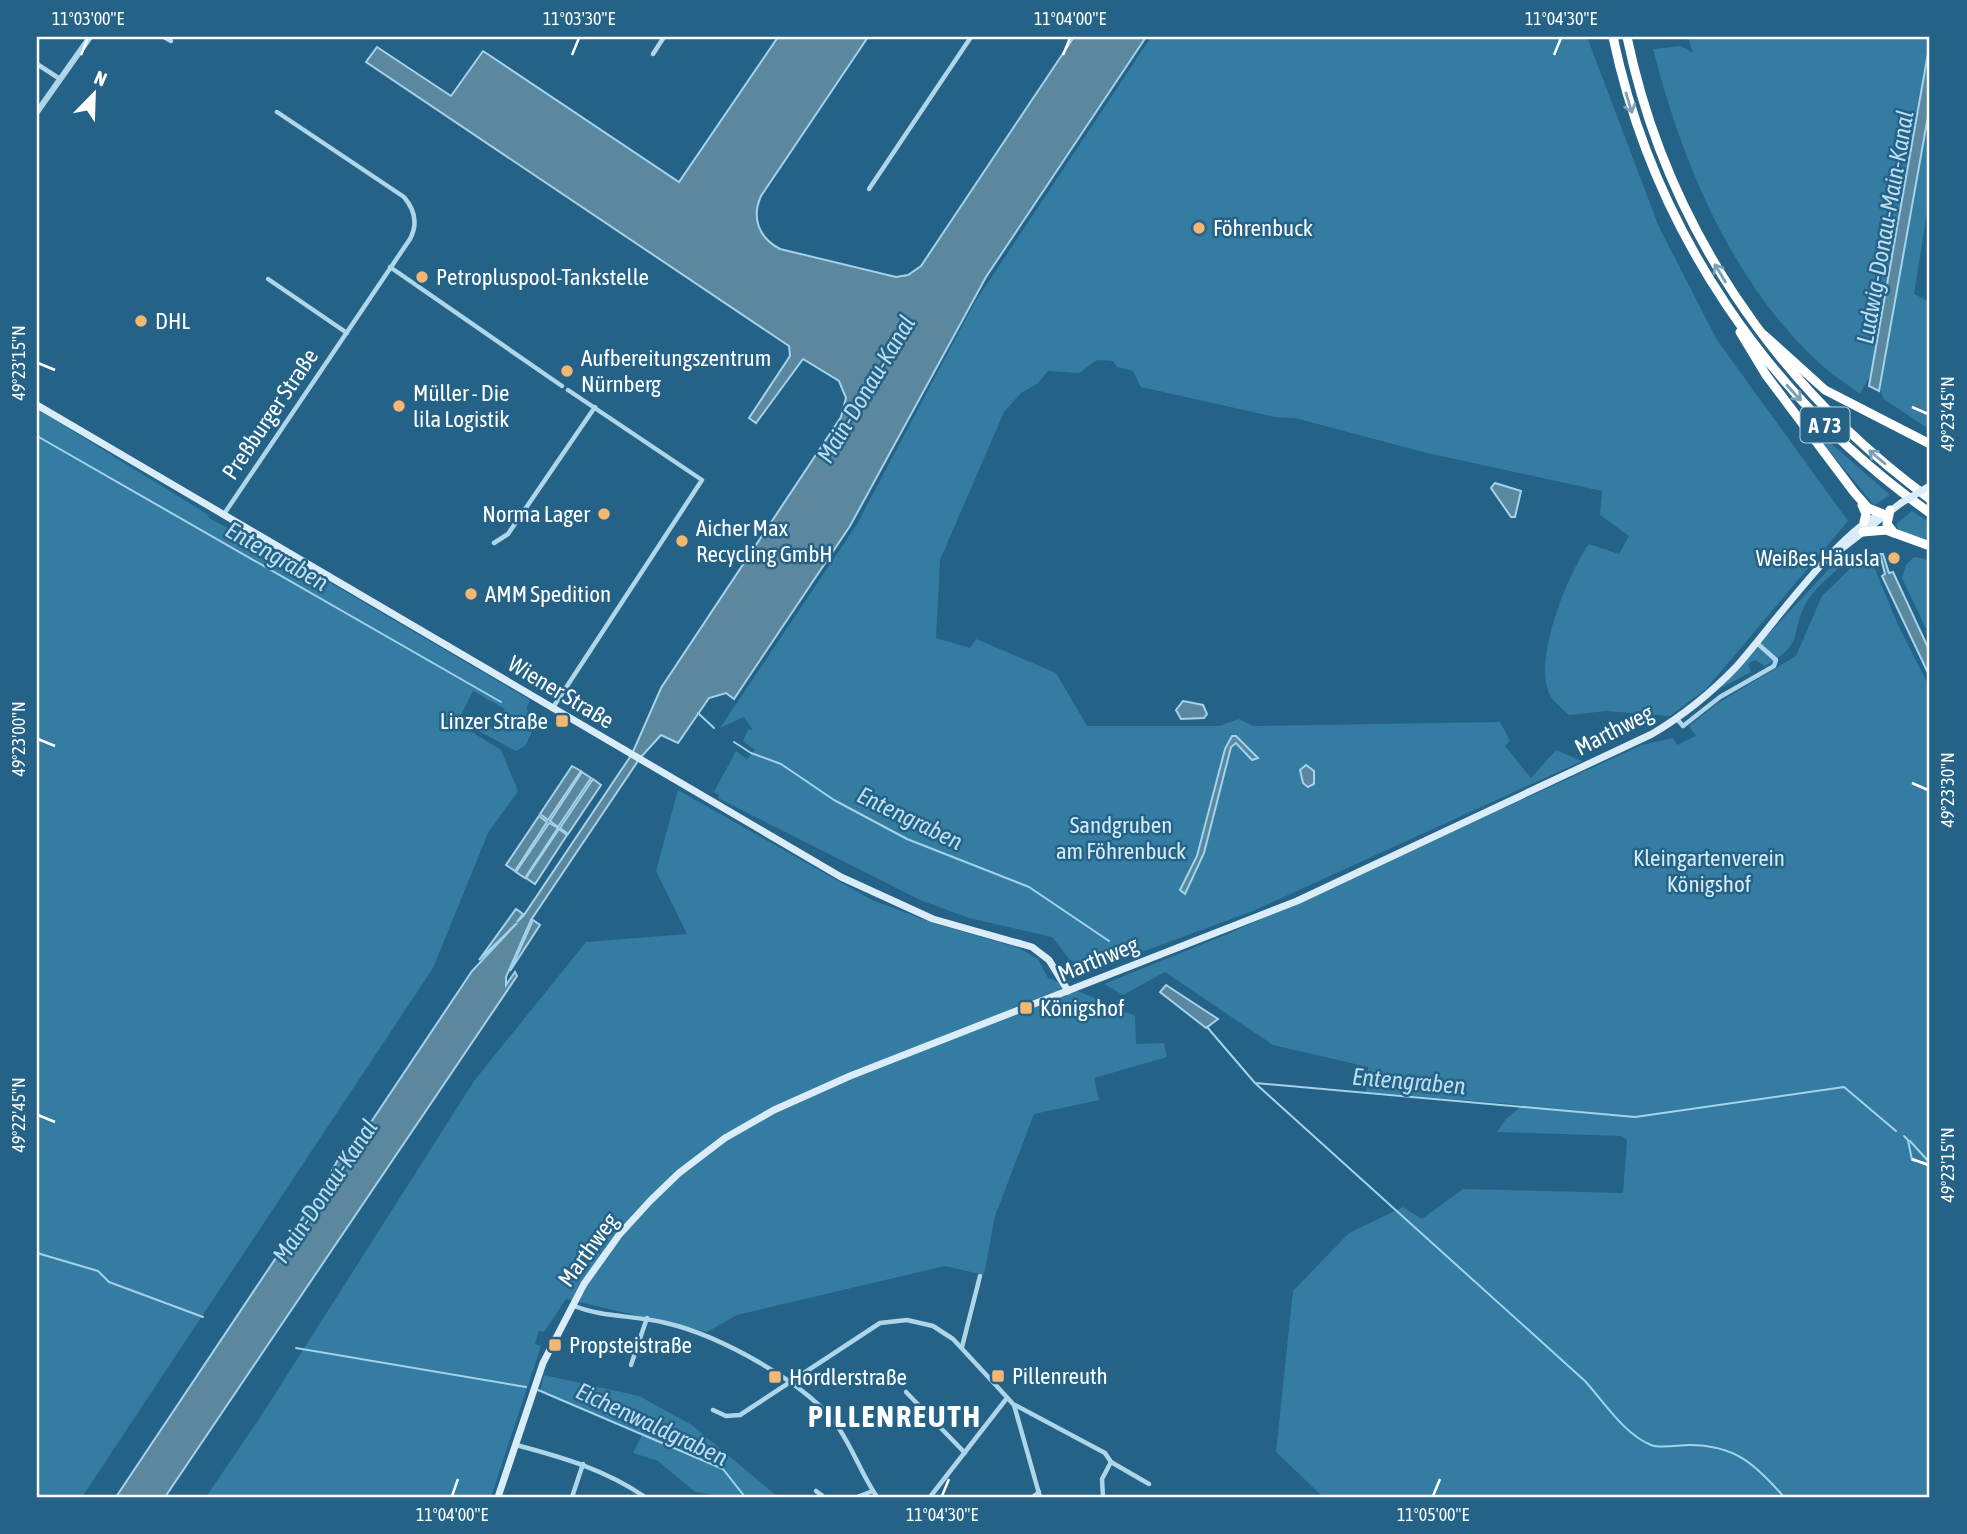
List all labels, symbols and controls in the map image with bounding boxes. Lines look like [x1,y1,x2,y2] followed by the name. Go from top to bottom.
[52,8,124,29] text: 11°03'00"E
[543,8,615,29] text: 11°03'30"E
[1034,8,1106,29] text: 11°04'00"E
[1525,8,1597,29] text: 11°04'30"E
[60,60,130,130] north arrow
[91,66,110,91] text: N
[1624,92,1637,114] one-way arrow
[1851,108,1919,346] water label: Ludwig-Donau-Main-Kanal
[1213,215,1313,241] place label: Föhrenbuck
[1191,220,1207,236] marker: Föhrenbuck
[436,264,649,290] place label: Petropluspool-Tankstelle
[1712,264,1726,284] one-way arrow
[414,269,430,285] marker: Petropluspool-Tankstelle
[155,308,190,334] place label: DHL
[811,310,921,468] water label: Main-Donau-Kanal
[133,313,149,329] marker: DHL
[8,325,29,401] text: 49°23'15"N
[217,344,323,484] street label: Preßburger Straße
[581,345,771,397] place label: Aufbereitungszentrum Nürnberg
[559,363,575,379] marker: Aufbereitungszentrum Nürnberg
[1937,376,1958,452] text: 49°23'45"N
[413,380,509,432] place label: Müller - Die lila Logistik
[1786,384,1802,402] one-way arrow
[391,398,407,414] marker: Müller - Die lila Logistik
[1800,408,1850,442] road number: A 73
[1868,449,1886,464] one-way arrow
[482,501,591,527] place label: Norma Lager
[596,506,612,522] marker: Norma Lager
[696,515,833,567] place label: Aicher Max Recycling GmbH
[221,516,333,596] water label: Entengraben
[674,533,690,549] marker: Aicher Max Recycling GmbH
[1756,545,1880,571] place label: Weißes Häusla
[1886,550,1902,566] marker: Weißes Häusla
[485,581,611,607] place label: AMM Spedition
[463,586,479,602] marker: AMM Spedition
[504,650,618,734] street label: Wiener Straße
[1571,699,1658,761] street label: Marthweg
[8,701,29,777] text: 49°23'00"N
[440,708,548,734] place label: Linzer Straße
[554,713,570,729] marker: Linzer Straße
[1937,752,1958,828] text: 49°23'30"N
[853,781,967,855] water label: Entengraben
[1056,812,1186,864] park label: Sandgruben am Föhrenbuck
[1633,845,1785,897] park label: Kleingartenverein Königshof
[1054,931,1142,987] street label: Marthweg
[1040,995,1124,1021] place label: Königshof
[1018,1000,1034,1016] marker: Königshof
[1351,1063,1467,1099] water label: Entengraben
[8,1077,29,1153] text: 49°22'45"N
[267,1114,383,1268] water label: Main-Donau-Kanal
[1937,1127,1958,1203] text: 49°23'15"N
[553,1208,623,1292] street label: Marthweg
[569,1332,692,1358] place label: Propsteistraße
[547,1337,563,1353] marker: Propsteistraße
[1012,1363,1108,1389] place label: Pillenreuth
[789,1364,907,1390] place label: Hordlerstraße
[990,1368,1006,1384] marker: Pillenreuth
[767,1369,783,1385] marker: Hordlerstraße
[572,1377,732,1471] water label: Eichenwaldgraben
[808,1399,982,1433] district label: PILLENREUTH
[416,1504,488,1525] text: 11°04'00"E
[906,1504,978,1525] text: 11°04'30"E
[1397,1504,1469,1525] text: 11°05'00"E

